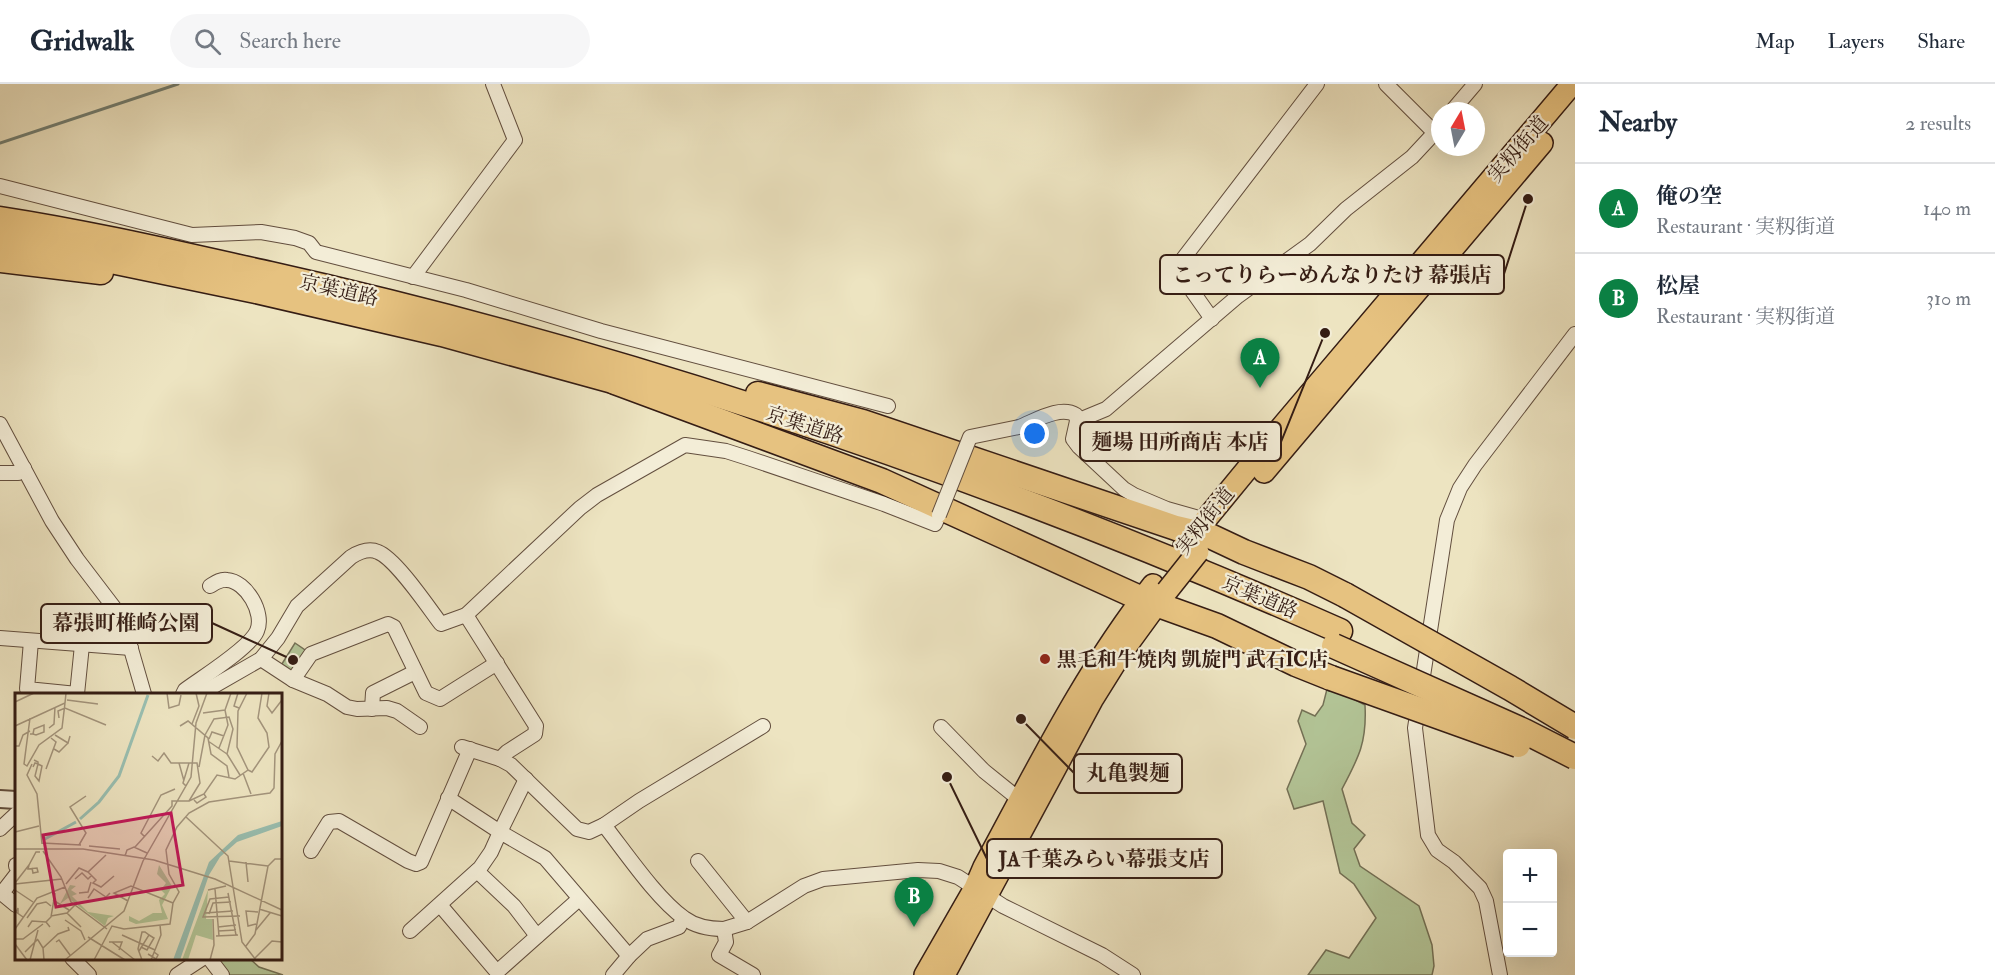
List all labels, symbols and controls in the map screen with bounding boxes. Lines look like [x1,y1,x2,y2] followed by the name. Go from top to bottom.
[170,14,590,68] search box
[30,24,134,59] text: Gridwalk
[191,25,224,58] icon: search
[239,27,341,55] text: Search here
[1755,28,1795,55] text: Map
[1828,28,1884,55] text: Layers
[1917,28,1965,55] text: Share
[1431,102,1485,156] north arrow
[1599,107,1677,139] text: Nearby
[1482,111,1554,187] street label: 実籾街道
[1905,111,1971,136] text: 2 results
[1656,182,1722,210] text: 俺の空
[1612,196,1625,221] text: A
[1923,196,1971,221] text: 140 m
[1656,214,1835,239] text: Restaurant · 実籾街道
[1160,255,1504,294] callout: こってりらーめんなりたけ 幕張店
[1173,262,1492,289] text: こってりらーめんなりたけ 幕張店
[297,269,381,311] street label: 京葉道路
[1656,272,1700,300] text: 松屋
[1612,286,1625,311] text: B
[1926,286,1971,311] text: 310 m
[1656,304,1835,329] text: Restaurant · 実籾街道
[1240,338,1280,388] pin: A
[763,401,847,449] street label: 京葉道路
[1020,419,1049,448] your location
[1080,422,1281,461] callout: 麺場 田所商店 本店
[1092,429,1268,456] text: 麺場 田所商店 本店
[1170,482,1240,560] street label: 実籾街道
[1218,570,1302,624] street label: 京葉道路
[41,604,212,643] callout: 幕張町椎崎公園
[53,610,200,637] text: 幕張町椎崎公園
[1057,647,1328,672] place label: 黒毛和牛焼肉 凱旋門 武石IC店
[1038,652,1052,666] marker: 黒毛和牛焼肉 凱旋門 武石IC店
[15,693,282,960] inset map
[1074,754,1182,793] callout: 丸亀製麺
[1086,760,1170,787] text: 丸亀製麺
[987,839,1222,878] callout: JA千葉みらい幕張支店
[998,846,1209,873] text: JA千葉みらい幕張支店
[1503,849,1557,957] map controls
[1503,849,1557,903] button: +
[894,878,934,927] pin: B
[1503,903,1557,957] button: −

